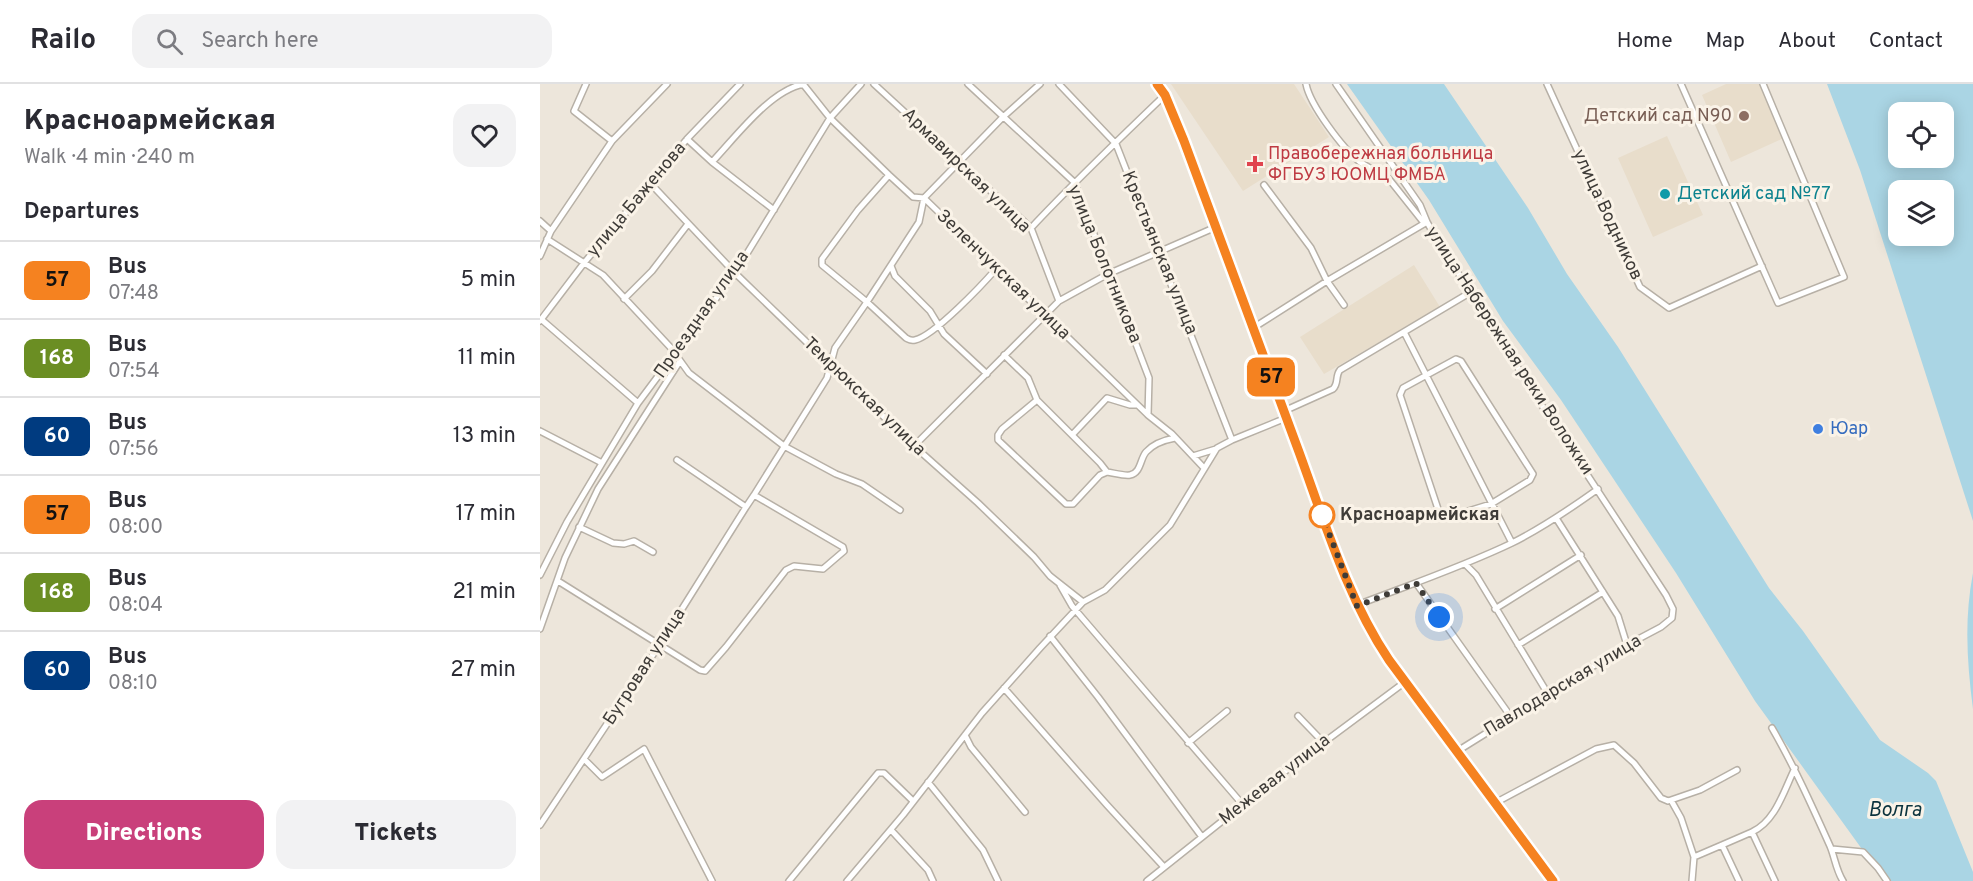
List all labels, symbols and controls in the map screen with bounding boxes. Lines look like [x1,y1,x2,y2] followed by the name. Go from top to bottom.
[132,14,552,68] search box
[30,23,96,59] text: Railo
[153,25,186,58] icon: search
[201,28,319,55] text: Search here
[1617,28,1673,55] text: Home
[1706,28,1745,55] text: Map
[1778,28,1836,55] text: About
[1869,28,1943,55] text: Contact
[1888,102,1954,246] map controls
[1888,102,1954,168] button: locate
[24,104,276,140] text: Красноармейская
[453,104,516,167] button: heart
[897,104,1035,238] street label: Армавирская улица
[1584,105,1732,128] place label: Детский сад N90
[1737,109,1751,123] marker: Детский сад N90
[582,138,692,262] street label: улица Баженова
[1268,143,1493,187] place label: Правобережная больница ФГБУЗ ЮОМЦ ФМБА
[24,145,195,171] text: Walk · 4 min · 240 m
[1567,146,1647,284] street label: улица Водников
[1246,155,1264,173] marker: Правобережная больница ФГБУЗ ЮОМЦ ФМБА
[1116,168,1202,338] street label: Крестьянская улица
[1888,180,1954,246] button: layers
[1062,181,1146,347] street label: улица Болотникова
[1677,183,1831,206] place label: Детский сад №77
[1658,187,1672,201] marker: Детский сад №77
[24,199,140,226] text: Departures
[931,205,1075,345] street label: Зеленчукская улица
[1420,222,1598,480] street label: улица Набережная реки Воложки
[649,247,755,383] street label: Проездная улица
[108,254,147,281] text: Bus
[45,267,69,294] text: 57
[461,267,516,294] text: 5 min
[108,281,159,307] text: 07:48
[108,332,147,359] text: Bus
[798,333,930,461] street label: Темрюкская улица
[40,345,74,372] text: 168
[458,345,516,372] text: 11 min
[1244,358,1298,396] line badge: 57
[108,359,160,385] text: 07:54
[1259,364,1283,391] text: 57
[108,410,147,437] text: Bus
[1830,418,1868,441] place label: Юар
[1811,422,1825,436] marker: Юар
[44,423,70,450] text: 60
[453,423,516,450] text: 13 min
[108,437,159,463] text: 07:56
[108,488,147,515] text: Bus
[45,501,69,528] text: 57
[456,501,516,528] text: 17 min
[1309,502,1335,528] marker: Красноармейская
[1340,504,1500,527] place label: Красноармейская
[108,515,163,541] text: 08:00
[108,566,147,593] text: Bus
[40,579,74,606] text: 168
[453,579,516,606] text: 21 min
[108,593,163,619] text: 08:04
[1424,602,1454,632] your location
[599,604,691,730] street label: Бугровая улица
[1480,630,1646,742] street label: Павлодарская улица
[108,644,147,671] text: Bus
[44,657,70,684] text: 60
[450,657,516,684] text: 27 min
[108,671,158,697] text: 08:10
[1215,729,1335,831] street label: Межевая улица
[1868,798,1922,824] water label: Волга
[24,800,264,869] button: Directions
[276,800,516,869] button: Tickets

